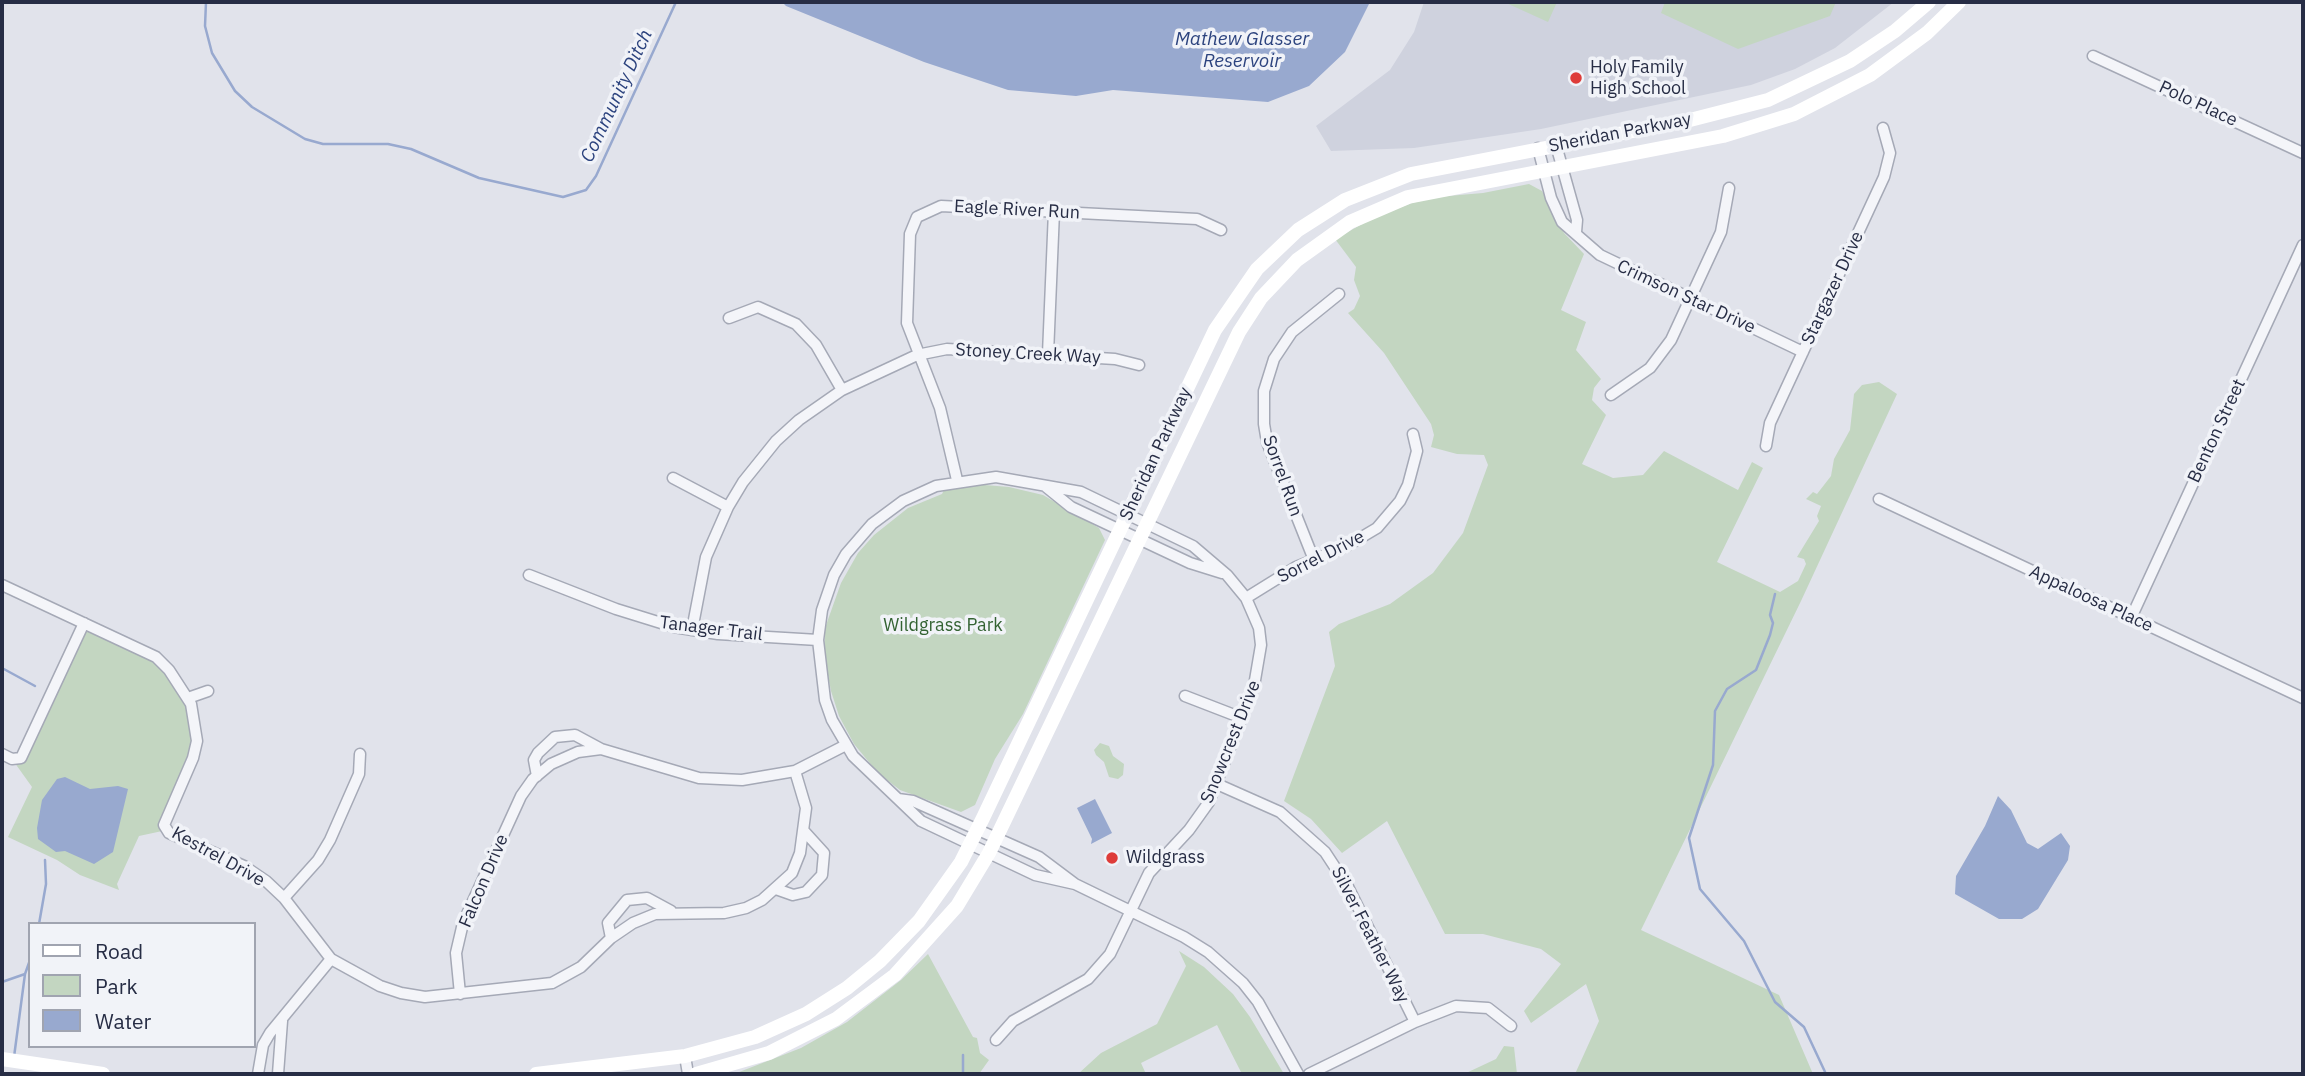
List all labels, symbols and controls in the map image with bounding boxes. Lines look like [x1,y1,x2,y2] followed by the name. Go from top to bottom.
[576,26,658,166] water label: Community Ditch
[1175,29,1309,73] water label: Mathew Glasser Reservoir
[1590,57,1686,100] place label: Holy Family High School
[1568,70,1584,86] marker: Holy Family High School
[2155,76,2241,132] street label: Polo Place
[1547,109,1693,157] street label: Sheridan Parkway
[953,196,1081,224] street label: Eagle River Run
[1797,228,1869,348] street label: Stargazer Drive
[1613,255,1759,339] street label: Crimson Star Drive
[955,339,1101,369] street label: Stoney Creek Way
[2184,376,2250,486] street label: Benton Street
[1116,384,1196,524] street label: Sheridan Parkway
[1257,433,1307,519] street label: Sorrel Run
[1274,526,1368,588] street label: Sorrel Drive
[2026,561,2156,637] street label: Appaloosa Place
[658,612,764,646] street label: Tanager Trail
[883,615,1003,637] park label: Wildgrass Park
[1196,677,1266,807] street label: Snowcrest Drive
[168,823,268,891] street label: Kestrel Drive
[455,831,513,931] street label: Falcon Drive
[1126,847,1205,869] place label: Wildgrass
[1104,850,1120,866] marker: Wildgrass
[1326,863,1414,1007] street label: Silver Feather Way
[28,922,256,1048] legend
[95,937,143,965] text: Road
[95,972,138,1000] text: Park
[95,1007,151,1035] text: Water

